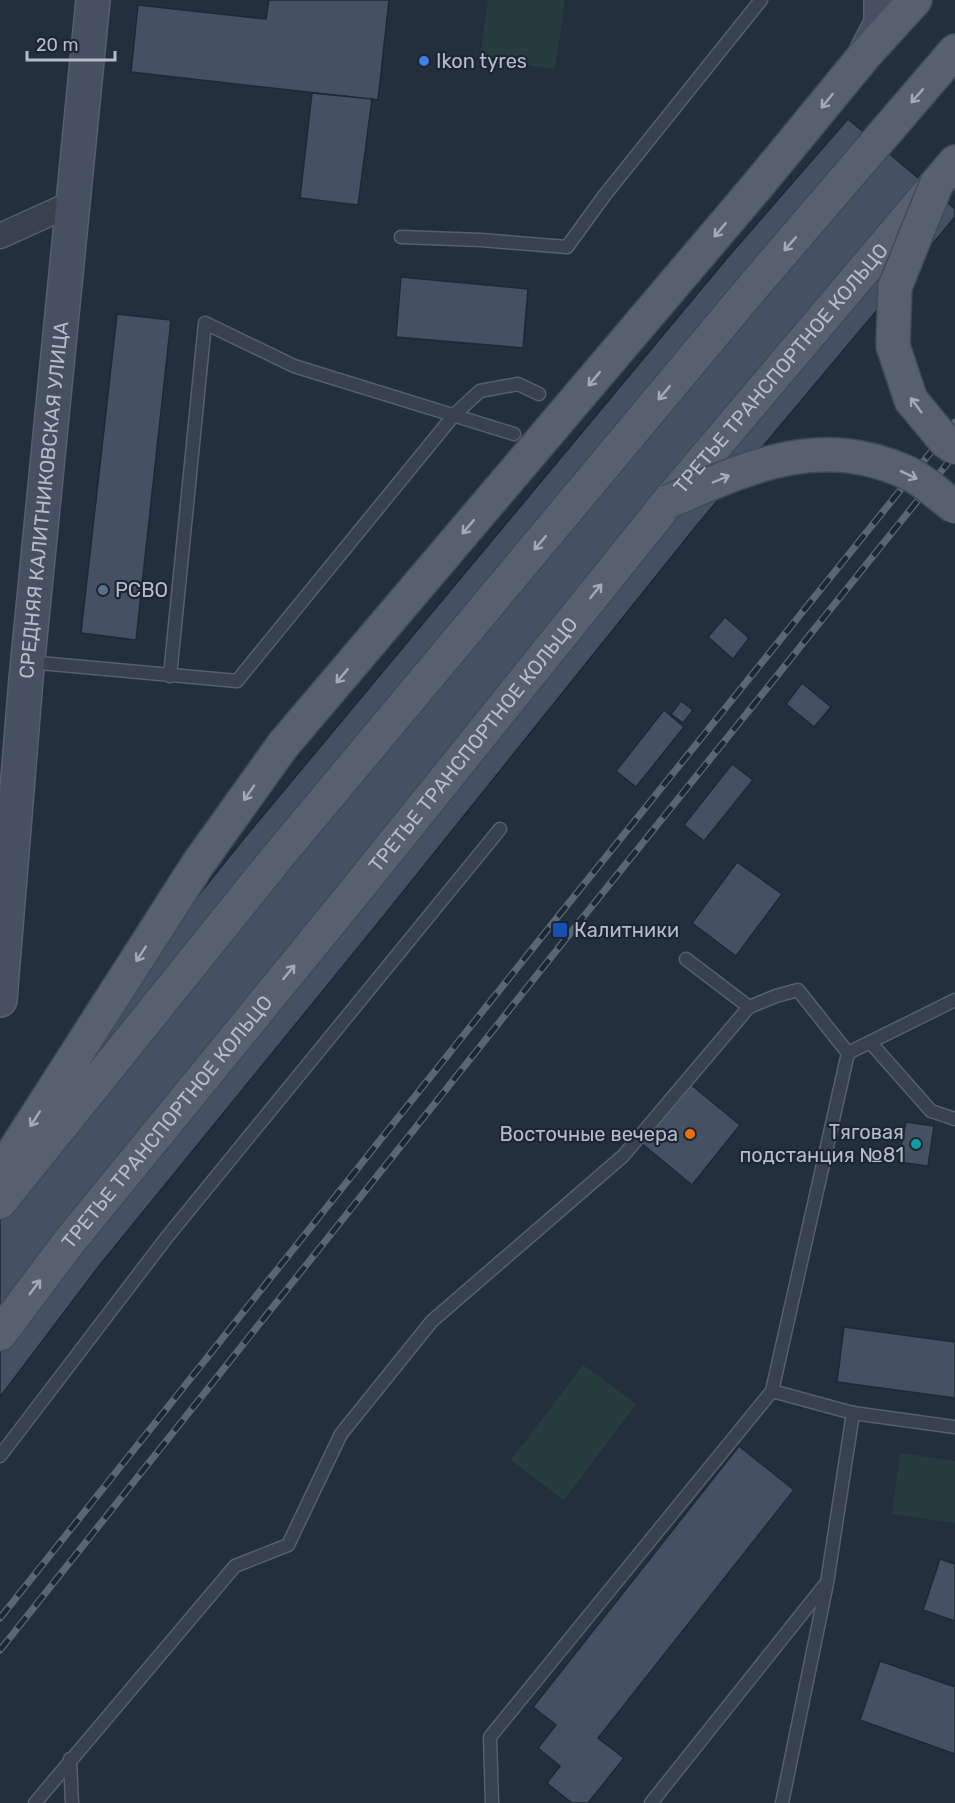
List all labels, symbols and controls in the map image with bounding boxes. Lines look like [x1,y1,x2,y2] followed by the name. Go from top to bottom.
[27,24,116,62] scale bar
[36,34,78,56] text: 20 m
[436,49,527,73] place label: Ikon tyres
[417,54,431,68] marker: Ikon tyres
[910,88,924,103] one-way arrow
[820,93,834,108] one-way arrow
[713,222,727,237] one-way arrow
[783,236,797,251] one-way arrow
[669,238,893,498] street label: ТРЕТЬЕ ТРАНСПОРТНОЕ КОЛЬЦО
[14,320,73,680] street label: СРЕДНЯЯ КАЛИТНИКОВСКАЯ УЛИЦА
[587,371,601,386] one-way arrow
[658,385,671,401] one-way arrow
[910,398,922,414] one-way arrow
[900,469,917,481] one-way arrow
[712,472,730,484] one-way arrow
[461,519,475,534] one-way arrow
[533,535,546,551] one-way arrow
[115,578,168,602] place label: РСВО
[96,583,110,597] marker: РСВО
[589,584,603,599] one-way arrow
[364,612,583,877] street label: ТРЕТЬЕ ТРАНСПОРТНОЕ КОЛЬЦО
[335,668,349,683] one-way arrow
[243,784,256,800] one-way arrow
[574,918,679,942] place label: Калитники
[551,921,569,939] marker: Калитники
[134,946,147,963] one-way arrow
[283,964,296,980] one-way arrow
[57,990,277,1253] street label: ТРЕТЬЕ ТРАНСПОРТНОЕ КОЛЬЦО
[29,1110,42,1127] one-way arrow
[739,1120,904,1167] place label: Тяговая подстанция №81
[499,1122,678,1146] place label: Восточные вечера
[683,1127,697,1141] marker: Восточные вечера
[909,1137,923,1151] marker: Тяговая подстанция №81
[29,1280,42,1296] one-way arrow

